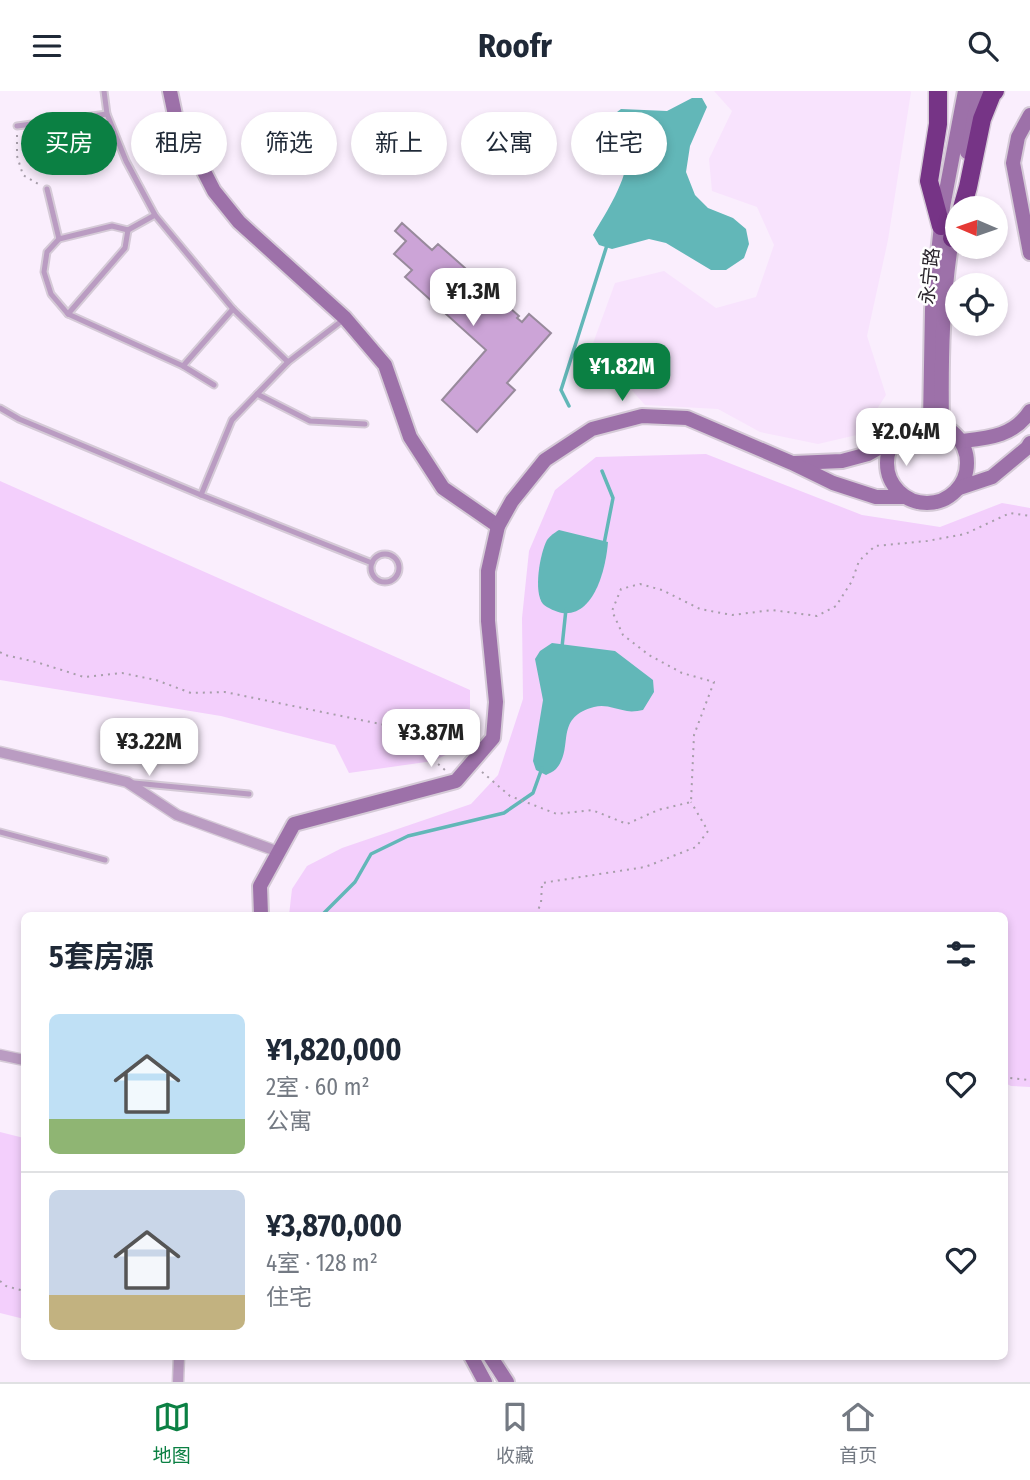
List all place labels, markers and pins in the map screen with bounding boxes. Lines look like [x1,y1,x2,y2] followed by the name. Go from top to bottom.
[424,268,522,328] pin: ¥1.3M
[565,343,679,403] pin: ¥1.82M
[849,409,963,468] pin: ¥2.04M
[374,709,488,769] pin: ¥3.87M
[92,719,206,778] pin: ¥3.22M

